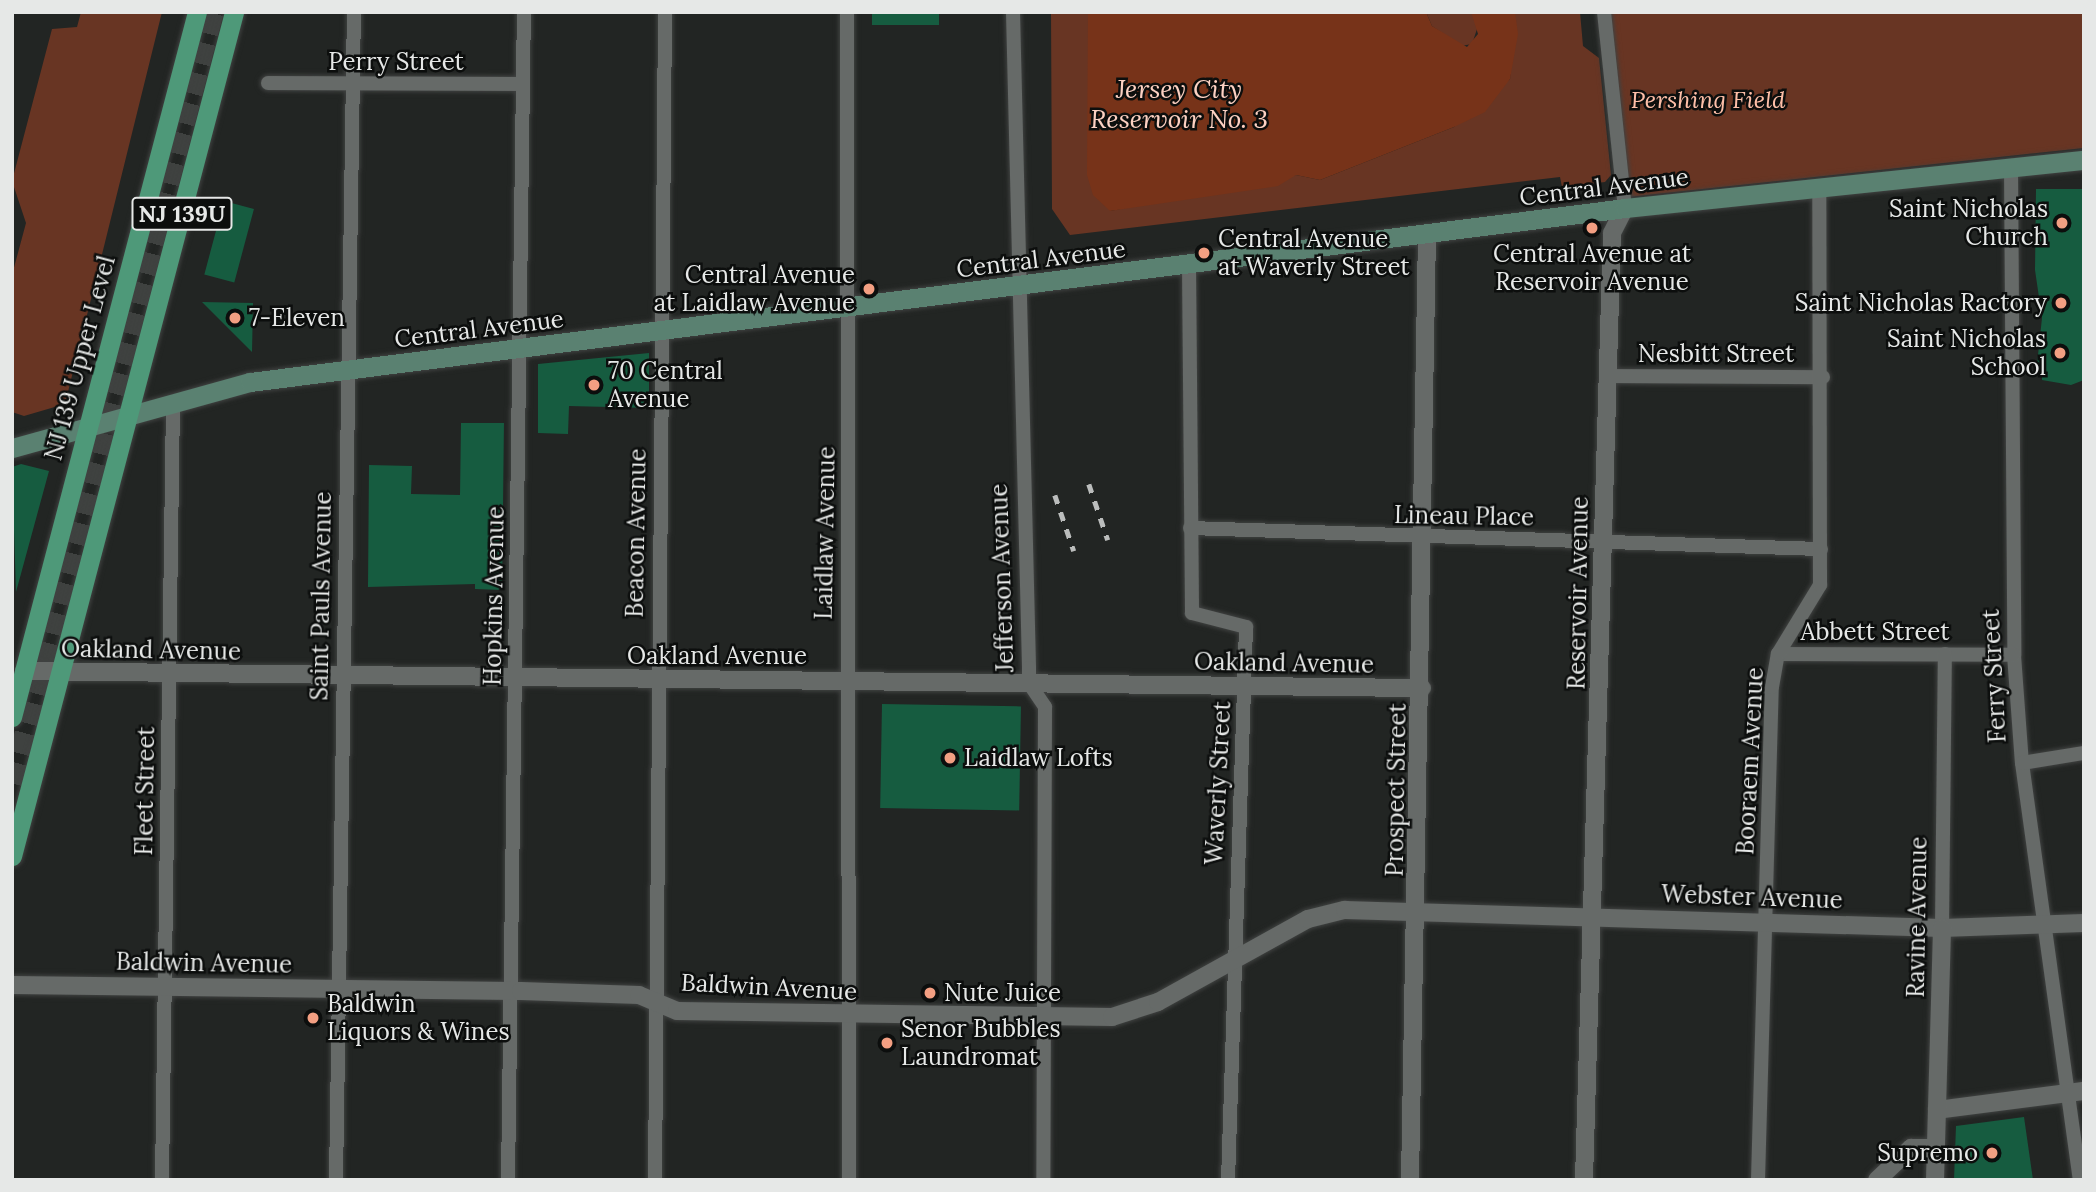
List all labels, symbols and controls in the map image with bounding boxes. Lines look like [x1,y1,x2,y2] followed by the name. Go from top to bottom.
[328,48,464,76] street label: Perry Street
[1090,73,1268,134] water label: Jersey City Reservoir No. 3
[1631,86,1785,114] park label: Pershing Field
[1518,162,1690,212] street label: Central Avenue
[131,195,233,234] road number: NJ 139U
[1889,195,2048,251] place label: Saint Nicholas Church
[2054,215,2070,231] marker: Saint Nicholas Church
[1584,220,1600,236] marker: Central Avenue at Reservoir Avenue
[1218,225,1410,281] place label: Central Avenue at Waverly Street
[955,234,1127,284] street label: Central Avenue
[1493,240,1691,296] place label: Central Avenue at Reservoir Avenue
[1196,245,1212,261] marker: Central Avenue at Waverly Street
[39,253,121,463] street label: NJ 139 Upper Level
[654,261,855,317] place label: Central Avenue at Laidlaw Avenue
[861,281,877,297] marker: Central Avenue at Laidlaw Avenue
[1795,289,2047,317] place label: Saint Nicholas Ractory
[2053,295,2069,311] marker: Saint Nicholas Ractory
[249,304,345,332] place label: 7-Eleven
[393,304,565,354] street label: Central Avenue
[227,310,243,326] marker: 7-Eleven
[1887,325,2046,381] place label: Saint Nicholas School
[1638,340,1794,368] street label: Nesbitt Street
[2052,345,2068,361] marker: Saint Nicholas School
[608,357,723,413] place label: 70 Central Avenue
[586,377,602,393] marker: 70 Central Avenue
[809,446,841,620] street label: Laidlaw Avenue
[620,448,652,618] street label: Beacon Avenue
[984,483,1020,673] street label: Jefferson Avenue
[305,491,337,701] street label: Saint Pauls Avenue
[1562,496,1594,690] street label: Reservoir Avenue
[1394,500,1534,532] street label: Lineau Place
[478,506,510,686] street label: Hopkins Avenue
[1976,608,2012,744] street label: Ferry Street
[1801,618,1949,646] street label: Abbett Street
[61,634,241,666] street label: Oakland Avenue
[627,642,807,670] street label: Oakland Avenue
[1194,647,1374,679] street label: Oakland Avenue
[1731,666,1769,856] street label: Booraem Avenue
[1199,700,1237,866] street label: Waverly Street
[1380,703,1412,877] street label: Prospect Street
[129,726,161,856] street label: Fleet Street
[964,744,1113,772] place label: Laidlaw Lofts
[942,750,958,766] marker: Laidlaw Lofts
[1901,836,1933,998] street label: Ravine Avenue
[1661,879,1843,915] street label: Webster Avenue
[116,947,292,979] street label: Baldwin Avenue
[680,968,858,1006] street label: Baldwin Avenue
[944,979,1061,1007] place label: Nute Juice
[922,985,938,1001] marker: Nute Juice
[327,990,510,1046] place label: Baldwin Liquors & Wines
[305,1010,321,1026] marker: Baldwin Liquors & Wines
[901,1015,1061,1071] place label: Senor Bubbles Laundromat
[879,1035,895,1051] marker: Senor Bubbles Laundromat
[1877,1139,1978,1167] place label: Supremo
[1984,1145,2000,1161] marker: Supremo

